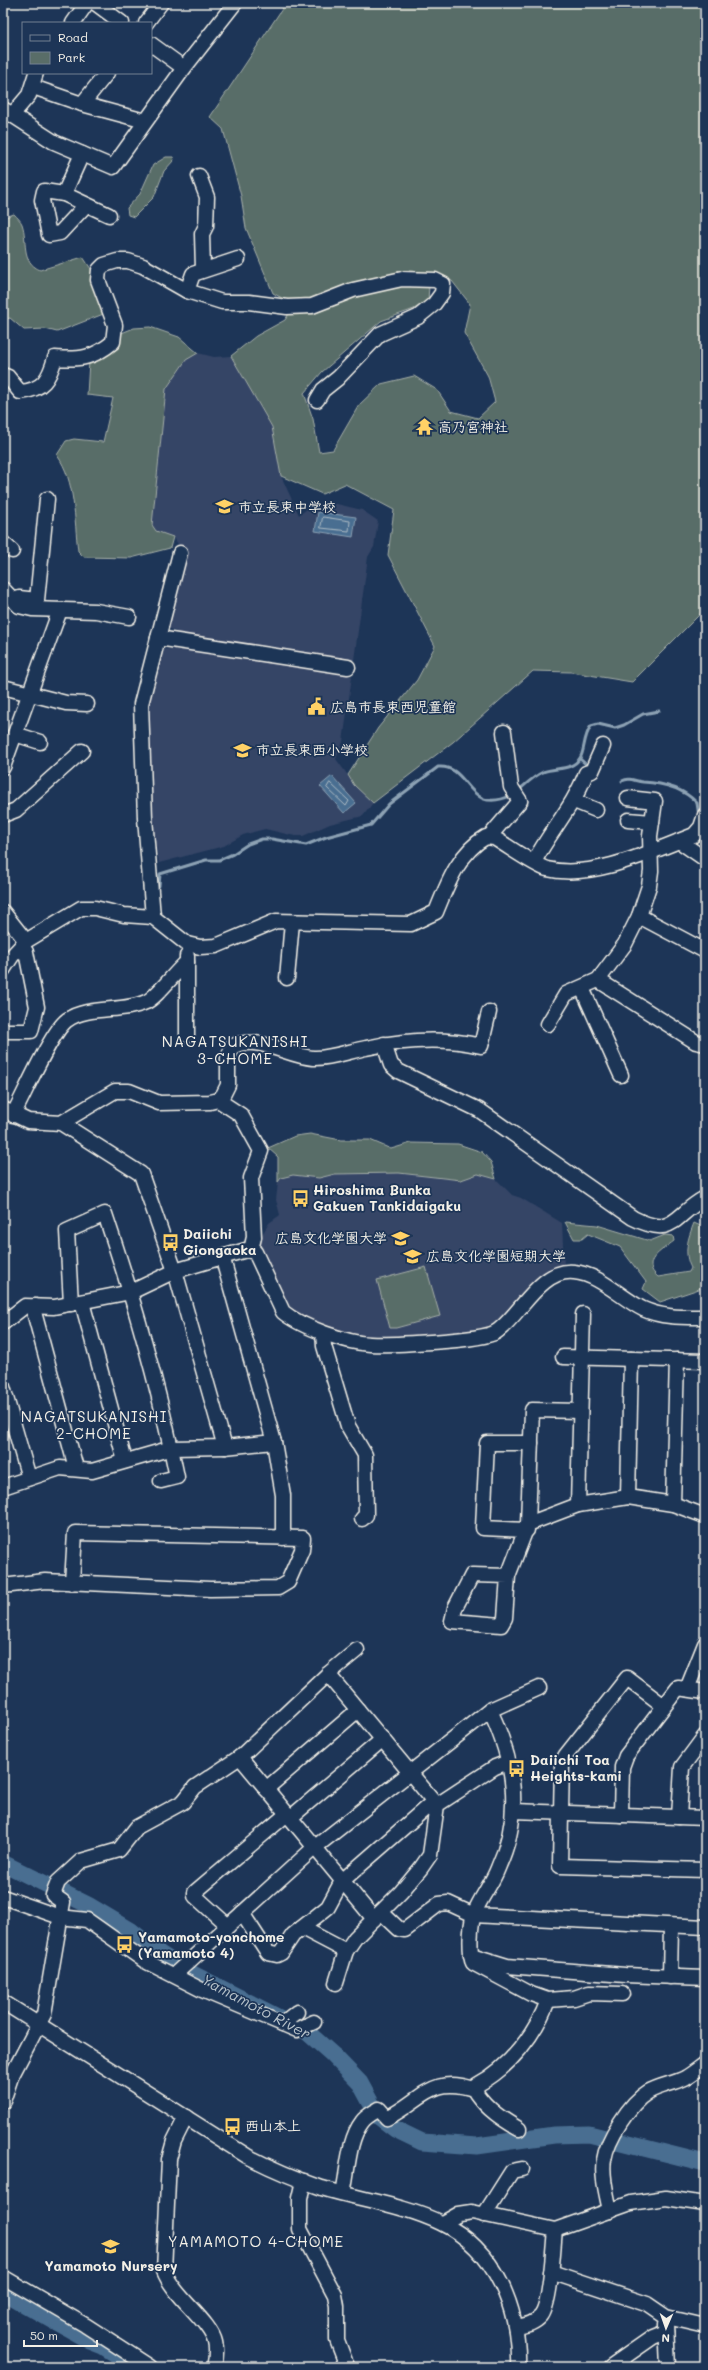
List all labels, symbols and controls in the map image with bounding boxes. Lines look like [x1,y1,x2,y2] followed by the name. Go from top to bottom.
[22,22,152,74] legend
[58,29,88,45] text: Road
[58,49,85,65] text: Park
[415,417,435,437] temple icon: 高乃宮神社
[438,417,508,436] place label: 高乃宮神社
[215,497,235,517] school or university icon: 市立長束中学校
[238,497,336,516] place label: 市立長束中学校
[307,697,327,717] public building icon: 広島市長束西児童館
[330,697,456,716] place label: 広島市長束西児童館
[233,740,253,760] school or university icon: 市立長束西小学校
[256,740,368,759] place label: 市立長束西小学校
[162,1031,308,1068] district label: NAGATSUKANISHI 3-CHOME
[313,1180,461,1215] place label: Hiroshima Bunka Gakuen Tankidaigaku
[290,1188,310,1208] bus stop icon: Hiroshima Bunka Gakuen Tankidaigaku
[183,1224,257,1259] place label: Daiichi Giongaoka
[275,1228,387,1247] place label: 広島文化学園大学
[390,1228,410,1248] school or university icon: 広島文化学園大学
[160,1232,180,1252] bus stop icon: Daiichi Giongaoka
[403,1246,423,1266] school or university icon: 広島文化学園短期大学
[426,1246,566,1265] place label: 広島文化学園短期大学
[21,1406,167,1443] district label: NAGATSUKANISHI 2-CHOME
[530,1750,622,1785] place label: Daiichi Toa Heights-kami
[507,1758,527,1778] bus stop icon: Daiichi Toa Heights-kami
[138,1927,284,1962] place label: Yamamoto-yonchome (Yamamoto 4)
[115,1935,135,1955] bus stop icon: Yamamoto-yonchome (Yamamoto 4)
[199,1969,315,2043] water label: Yamamoto River
[222,2116,242,2136] bus stop icon: 西山本上
[245,2116,301,2135] place label: 西山本上
[168,2231,344,2251] district label: YAMAMOTO 4-CHOME
[101,2236,121,2256] school or university icon: Yamamoto Nursery
[44,2256,178,2275] place label: Yamamoto Nursery
[646,2308,686,2348] north arrow
[24,2322,97,2348] scale bar
[30,2327,58,2343] text: 50 m
[661,2331,670,2346] text: N

